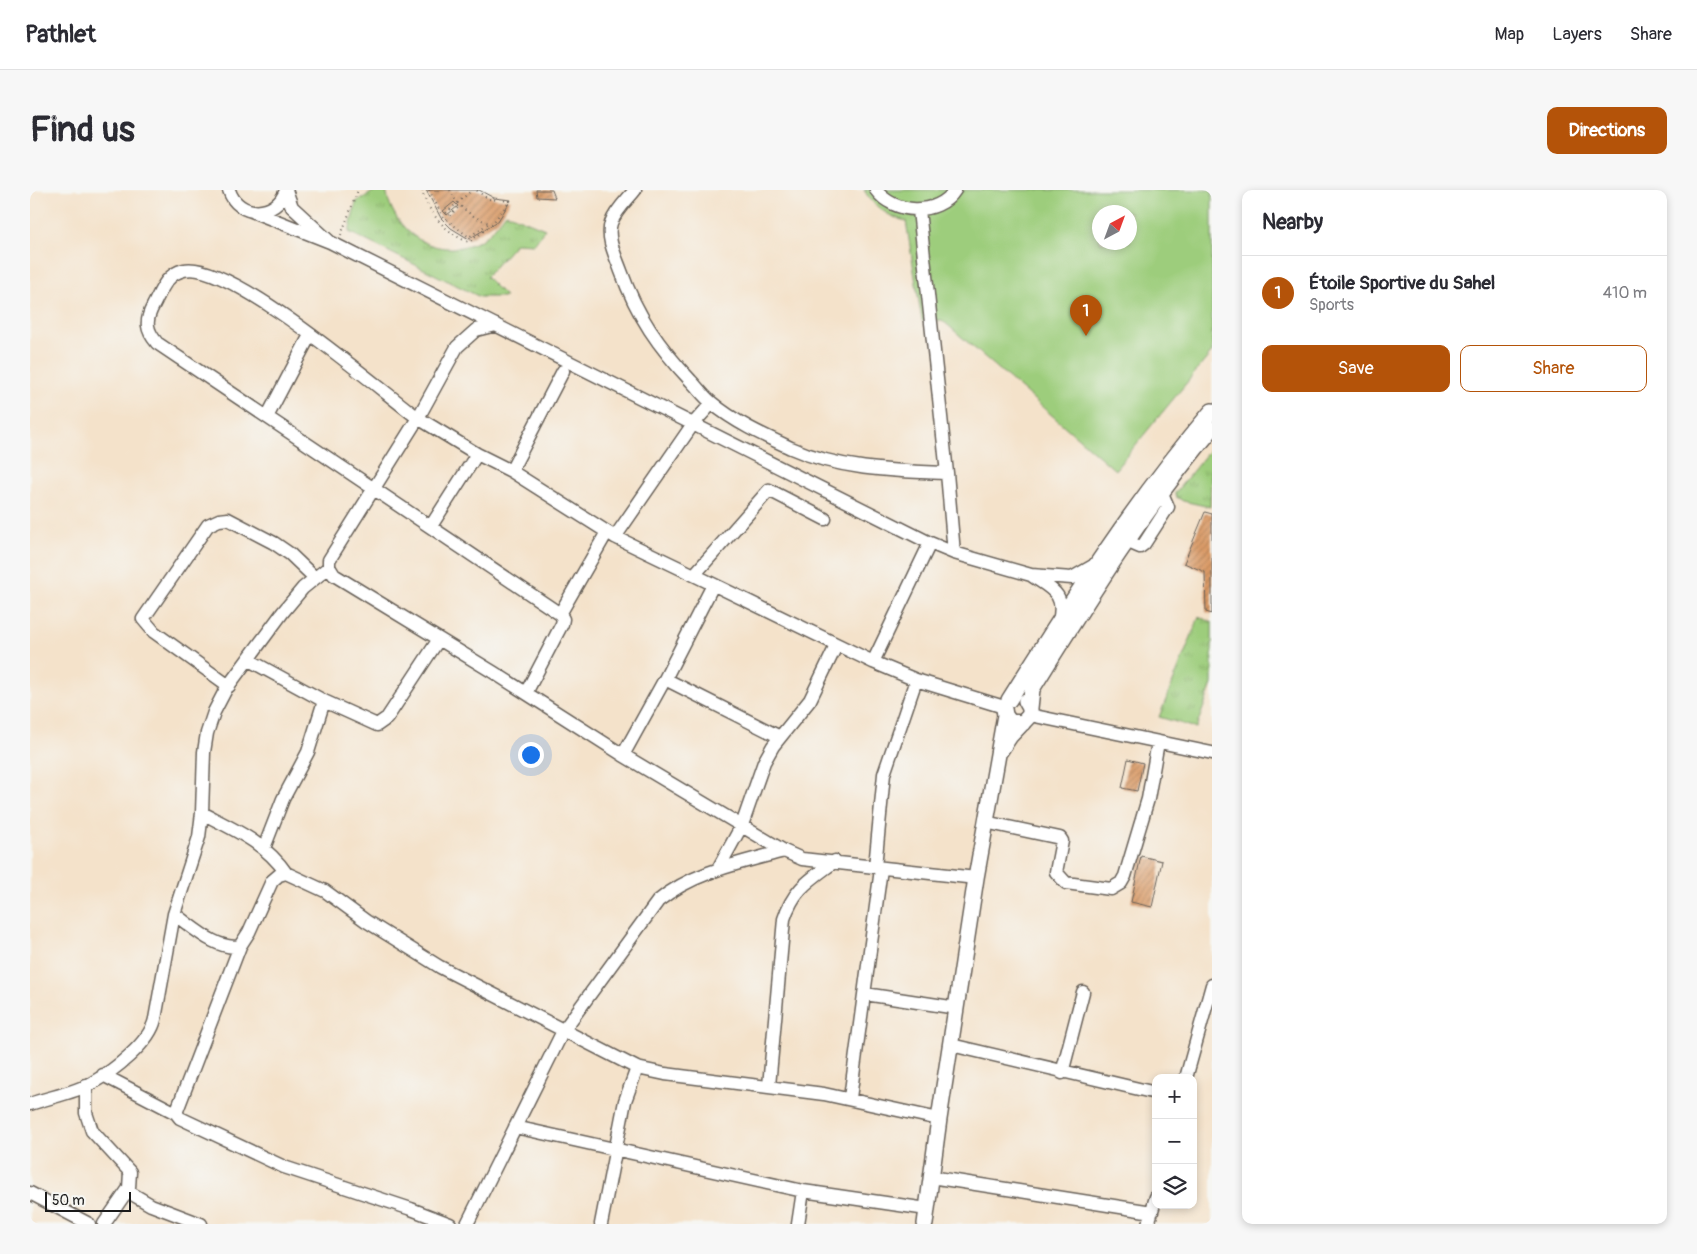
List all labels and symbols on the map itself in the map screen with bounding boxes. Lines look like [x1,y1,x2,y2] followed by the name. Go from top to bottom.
[1092,205,1137,250] north arrow
[1070,295,1102,336] pin: 1
[518,742,544,768] your location
[45,1189,131,1212] scale bar

